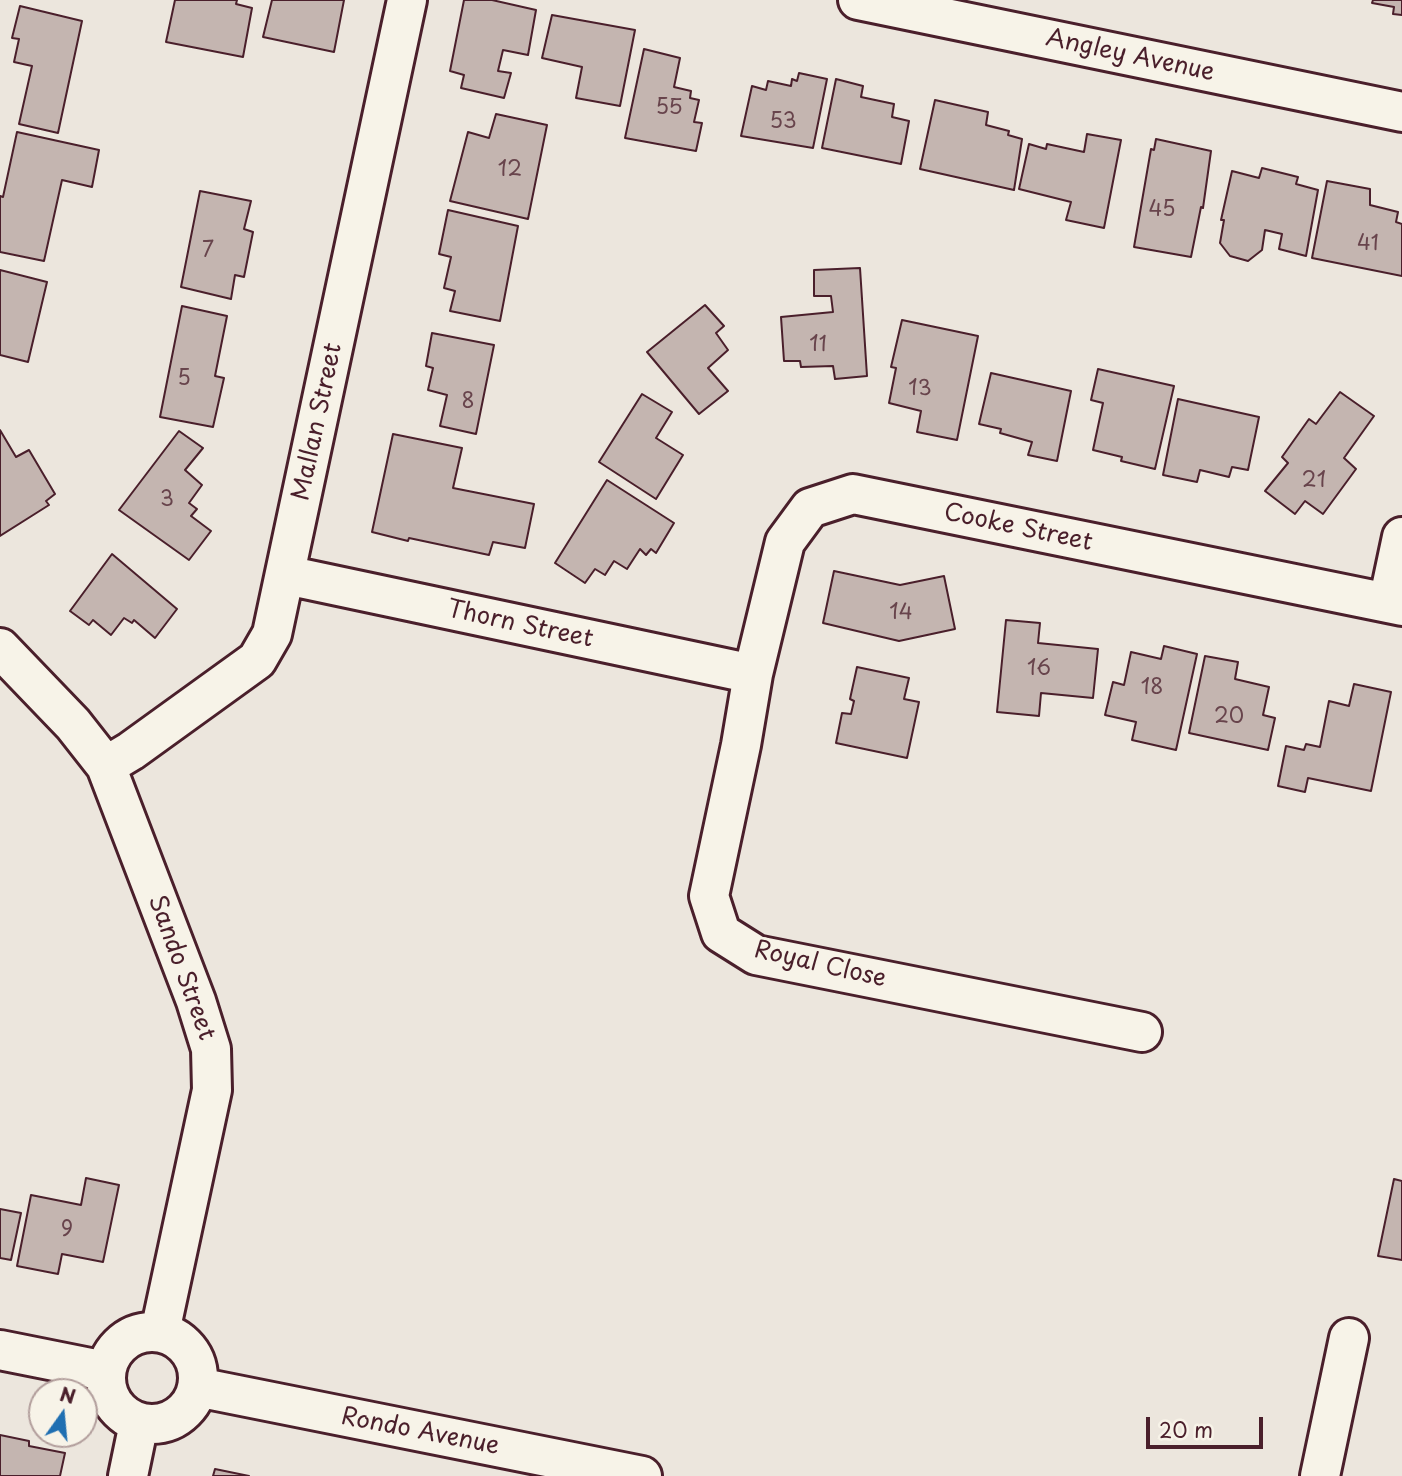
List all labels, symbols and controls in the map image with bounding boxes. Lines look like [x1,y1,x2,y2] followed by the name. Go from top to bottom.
[1043,24,1217,88] street label: Angley Avenue
[655,95,683,121] house number: 55
[769,109,797,135] house number: 53
[498,157,522,183] house number: 12
[1149,197,1175,223] house number: 45
[1357,231,1379,257] house number: 41
[202,238,214,264] house number: 7
[809,332,827,358] house number: 11
[287,341,349,503] street label: Mallan Street
[177,366,191,392] house number: 5
[908,376,932,402] house number: 13
[461,389,475,415] house number: 8
[1302,468,1326,494] house number: 21
[160,487,174,513] house number: 3
[941,498,1095,558] street label: Cooke Street
[444,595,596,655] street label: Thorn Street
[889,600,913,626] house number: 14
[1027,656,1051,682] house number: 16
[1141,675,1163,701] house number: 18
[1214,704,1244,730] house number: 20
[141,892,221,1044] street label: Sando Street
[751,936,889,994] street label: Royal Close
[61,1217,73,1243] house number: 9
[28,1378,98,1448] north arrow
[57,1379,79,1410] text: N
[1150,1402,1267,1446] scale bar
[338,1403,502,1461] street label: Rondo Avenue
[1159,1413,1213,1445] text: 20 m

